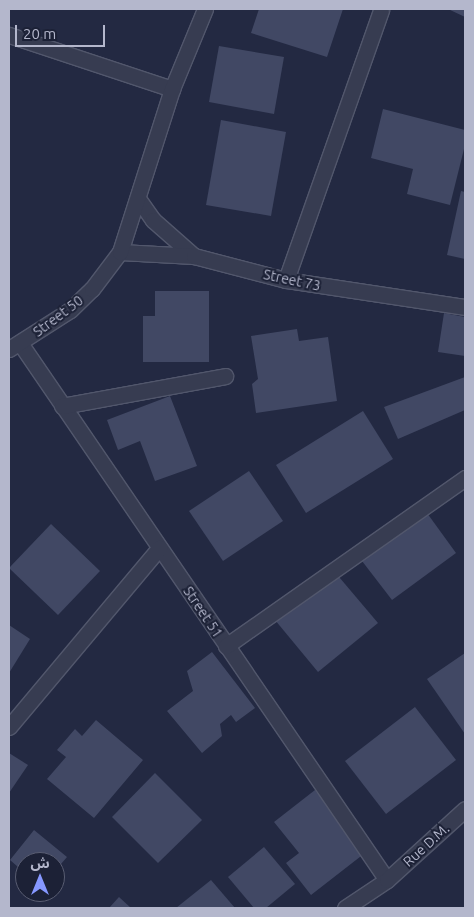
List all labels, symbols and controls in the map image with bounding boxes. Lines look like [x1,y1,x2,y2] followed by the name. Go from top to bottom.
[18,15,108,47] scale bar
[23,25,56,42] text: 20 m
[262,266,322,294] street label: Street 73
[30,292,86,340] street label: Street 50
[180,583,226,641] street label: Street 51
[399,820,453,870] street label: Rue D.M.
[15,852,65,902] north arrow
[30,855,50,871] text: ش

